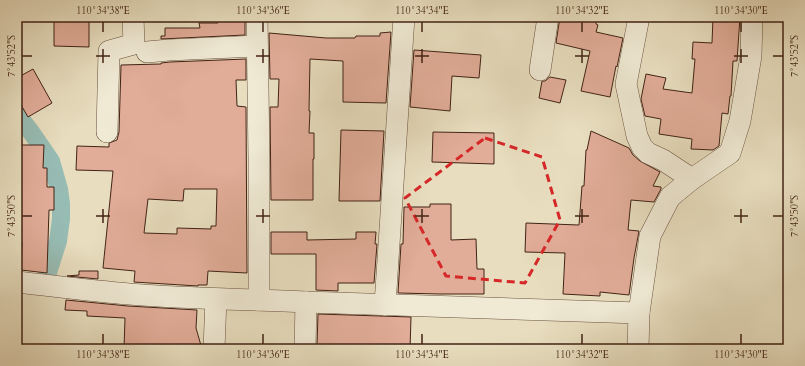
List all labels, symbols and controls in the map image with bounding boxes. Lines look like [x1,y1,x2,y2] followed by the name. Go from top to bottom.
[76,4,130,18] text: 110°34'38"E
[236,4,290,18] text: 110°34'36"E
[395,4,449,18] text: 110°34'34"E
[555,4,609,18] text: 110°34'32"E
[714,4,768,18] text: 110°34'30"E
[5,35,19,77] text: 7°43'52"S
[788,35,802,77] text: 7°43'52"S
[5,195,19,237] text: 7°43'50"S
[788,195,802,237] text: 7°43'50"S
[76,348,130,362] text: 110°34'38"E
[236,348,290,362] text: 110°34'36"E
[395,348,449,362] text: 110°34'34"E
[555,348,609,362] text: 110°34'32"E
[714,348,768,362] text: 110°34'30"E

